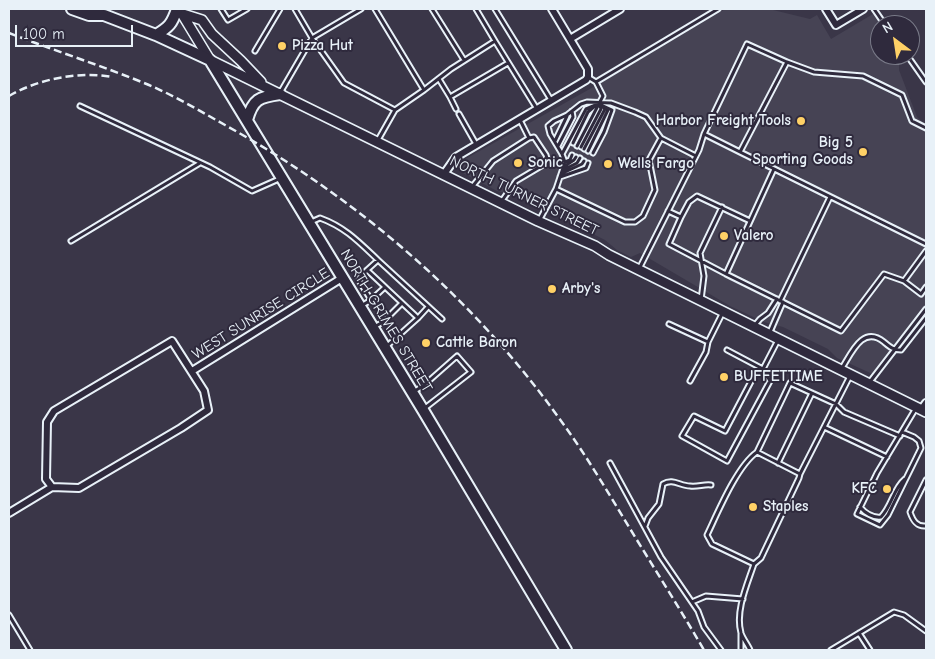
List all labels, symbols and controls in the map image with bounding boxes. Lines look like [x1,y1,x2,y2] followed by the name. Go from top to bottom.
[18,15,135,47] scale bar
[870,15,920,65] north arrow
[879,18,896,37] text: N
[23,25,65,43] text: 100 m
[292,37,353,55] place label: Pizza Hut
[276,40,288,52] marker: Pizza Hut
[656,112,791,130] place label: Harbor Freight Tools
[795,115,807,127] marker: Harbor Freight Tools
[753,134,853,169] place label: Big 5 Sporting Goods
[857,146,869,158] marker: Big 5 Sporting Goods
[447,152,601,240] street label: NORTH TURNER STREET
[528,154,563,172] place label: Sonic
[618,155,694,173] place label: Wells Fargo
[512,157,524,169] marker: Sonic
[602,158,614,170] marker: Wells Fargo
[734,227,774,245] place label: Valero
[718,230,730,242] marker: Valero
[336,246,436,396] street label: NORTH GRIMES STREET
[189,264,333,364] street label: WEST SUNRISE CIRCLE
[562,280,600,298] place label: Arby's
[546,283,558,295] marker: Arby's
[436,334,517,352] place label: Cattle Baron
[420,337,432,349] marker: Cattle Baron
[734,368,823,386] place label: BUFFETTIME
[718,371,730,383] marker: BUFFETTIME
[851,480,877,498] place label: KFC
[881,483,893,495] marker: KFC
[763,498,808,516] place label: Staples
[747,501,759,513] marker: Staples

